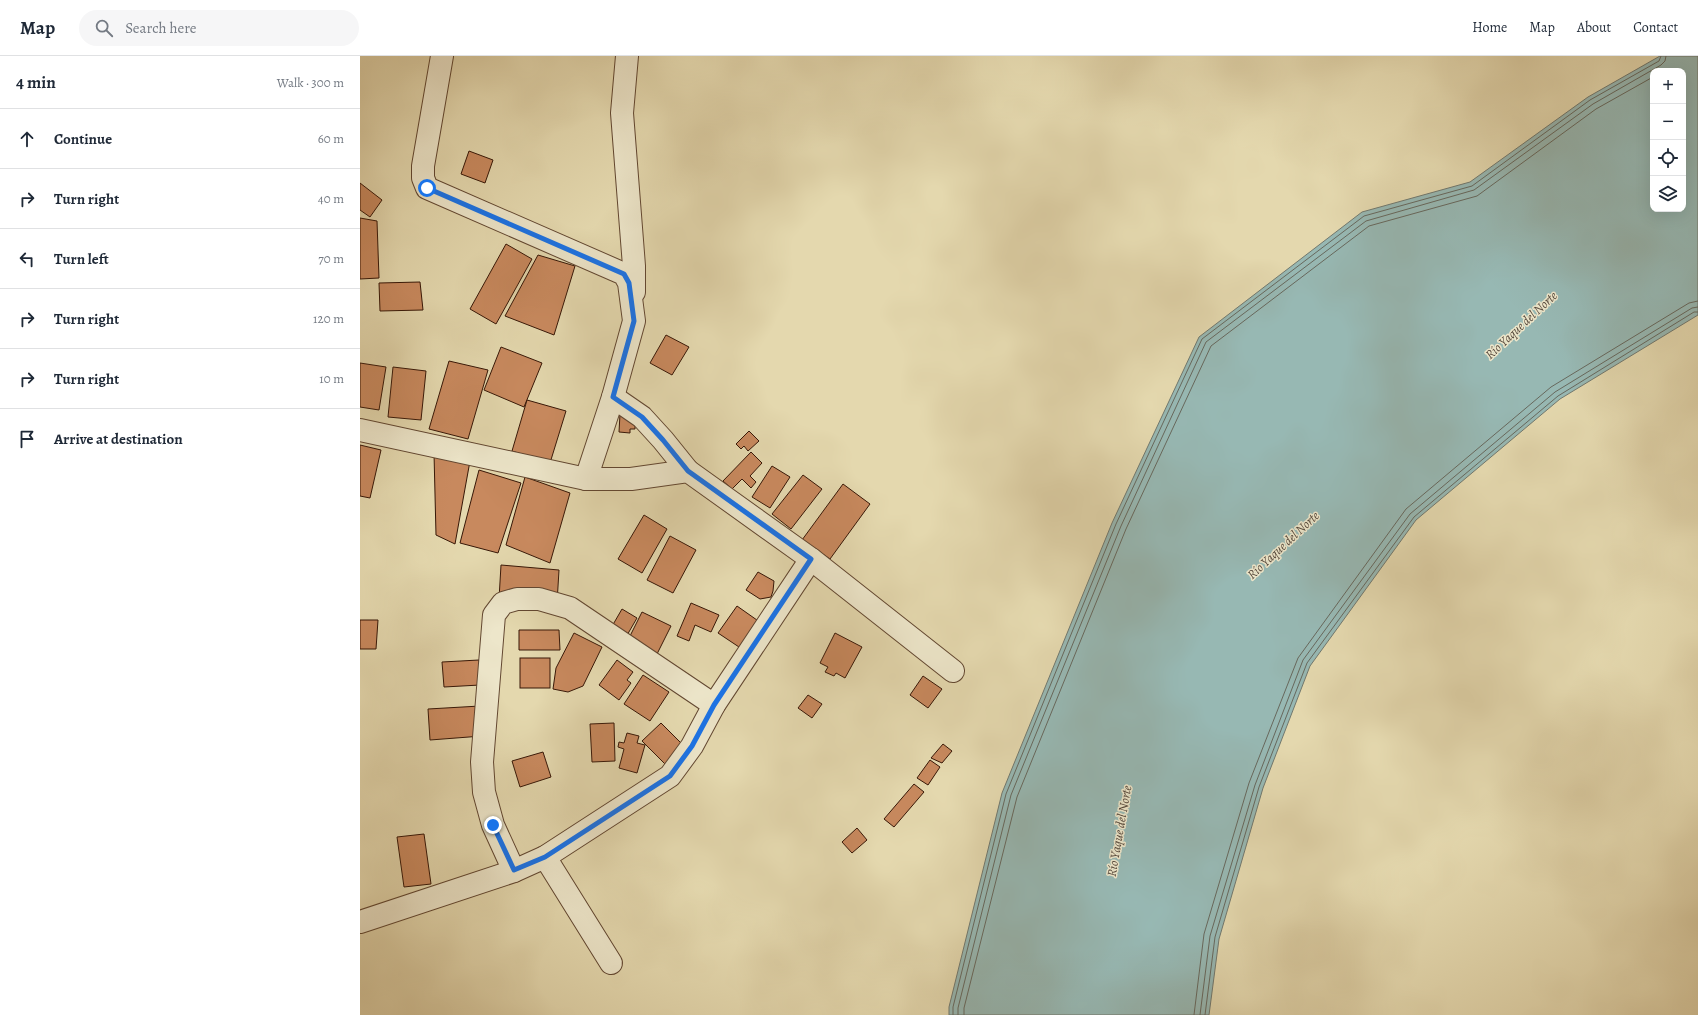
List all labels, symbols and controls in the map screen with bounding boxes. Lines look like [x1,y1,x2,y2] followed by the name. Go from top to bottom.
[79,10,359,46] search box
[20,15,55,41] text: Map
[93,17,115,39] icon: search
[125,18,197,38] text: Search here
[1472,18,1507,37] text: Home
[1529,18,1555,37] text: Map
[1577,18,1611,37] text: About
[1633,18,1678,37] text: Contact
[1650,68,1686,212] map controls
[1650,68,1686,104] button: +
[16,71,56,94] text: 4 min
[277,74,344,91] text: Walk · 300 m
[1650,104,1686,140] button: −
[16,128,38,150] icon: ahead
[54,129,112,149] text: Continue
[318,130,344,147] text: 60 m
[1650,140,1686,176] button: locate
[1650,176,1686,212] button: layers
[418,179,436,197] route start
[16,188,38,210] icon: right
[54,189,119,209] text: Turn right
[318,190,344,207] text: 40 m
[16,248,38,270] icon: left
[54,249,109,269] text: Turn left
[318,250,344,267] text: 70 m
[1481,287,1561,363] water label: Río Yaque del Norte
[16,308,38,330] icon: right
[54,309,119,329] text: Turn right
[313,310,344,327] text: 120 m
[16,368,38,390] icon: right
[54,369,119,389] text: Turn right
[319,370,344,387] text: 10 m
[16,428,38,450] icon: arrive
[54,429,183,449] text: Arrive at destination
[1243,507,1323,583] water label: Río Yaque del Norte
[1103,784,1135,878] water label: Río Yaque del Norte
[484,816,502,834] route end

